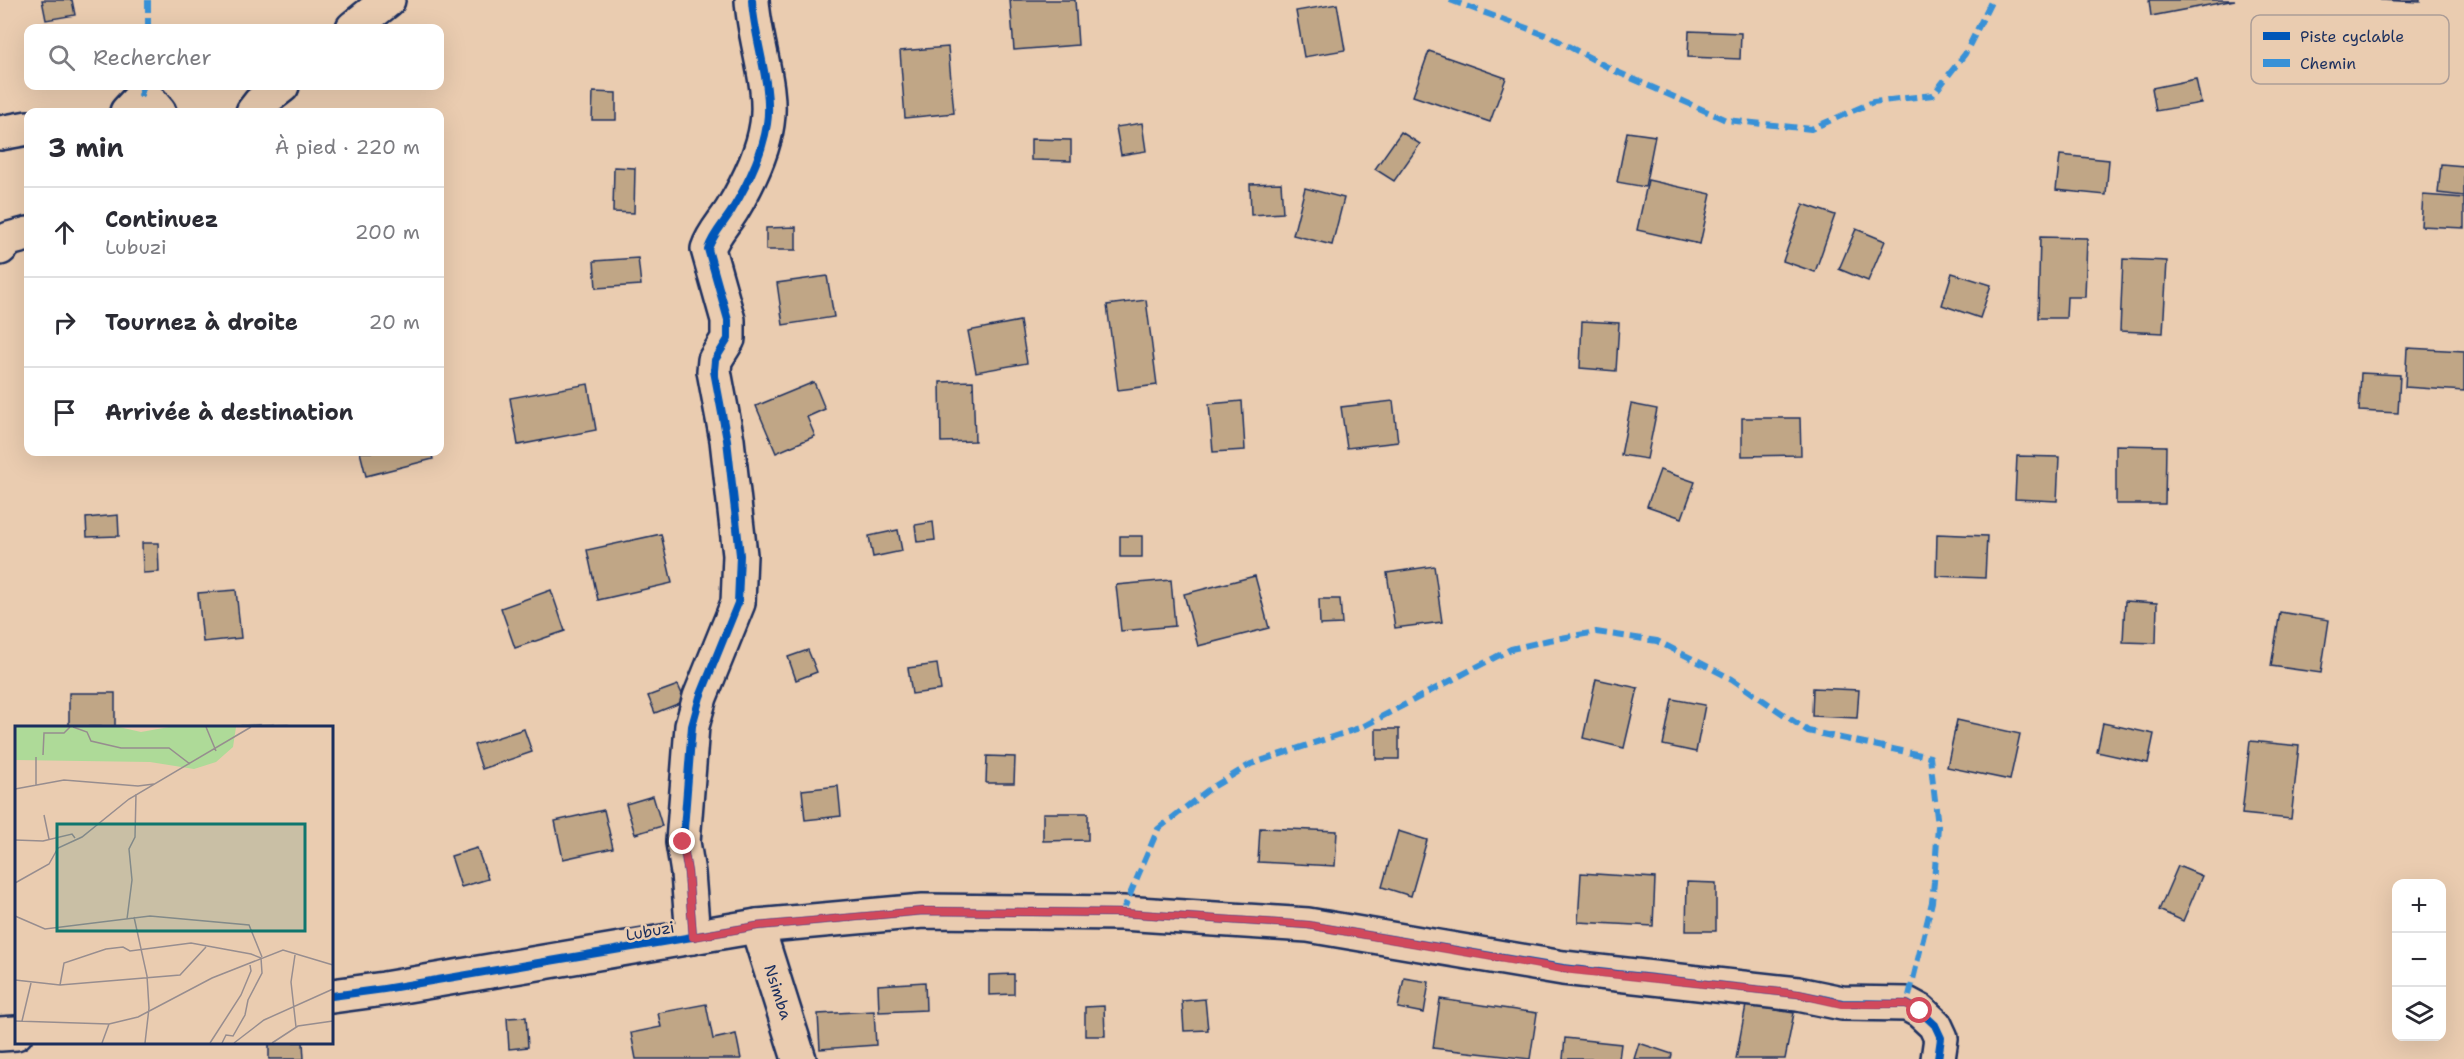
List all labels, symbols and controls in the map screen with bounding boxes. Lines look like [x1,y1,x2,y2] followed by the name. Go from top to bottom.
[2251,15,2449,84] legend
[24,24,444,90] search box
[2300,26,2404,47] text: Piste cyclable
[45,41,78,74] icon: search
[93,43,212,72] text: Rechercher
[2300,53,2356,74] text: Chemin
[48,130,124,165] text: 3 min
[275,134,420,160] text: À pied · 220 m
[105,205,218,234] text: Continuez
[48,216,81,249] icon: ahead
[355,219,420,245] text: 200 m
[105,234,167,260] text: Lubuzi
[48,306,81,339] icon: right
[105,308,298,337] text: Tournez à droite
[369,309,420,335] text: 20 m
[48,396,81,429] icon: arrive
[105,398,353,427] text: Arrivée à destination
[15,726,333,1044] inset map
[669,828,695,854] route end
[2392,879,2446,1041] map controls
[2392,879,2446,933] button: +
[624,916,676,946] street label: Lubuzi
[2392,933,2446,987] button: −
[759,962,797,1022] street label: Nsimba
[2392,987,2446,1041] button: layers
[1906,997,1932,1023] route start

